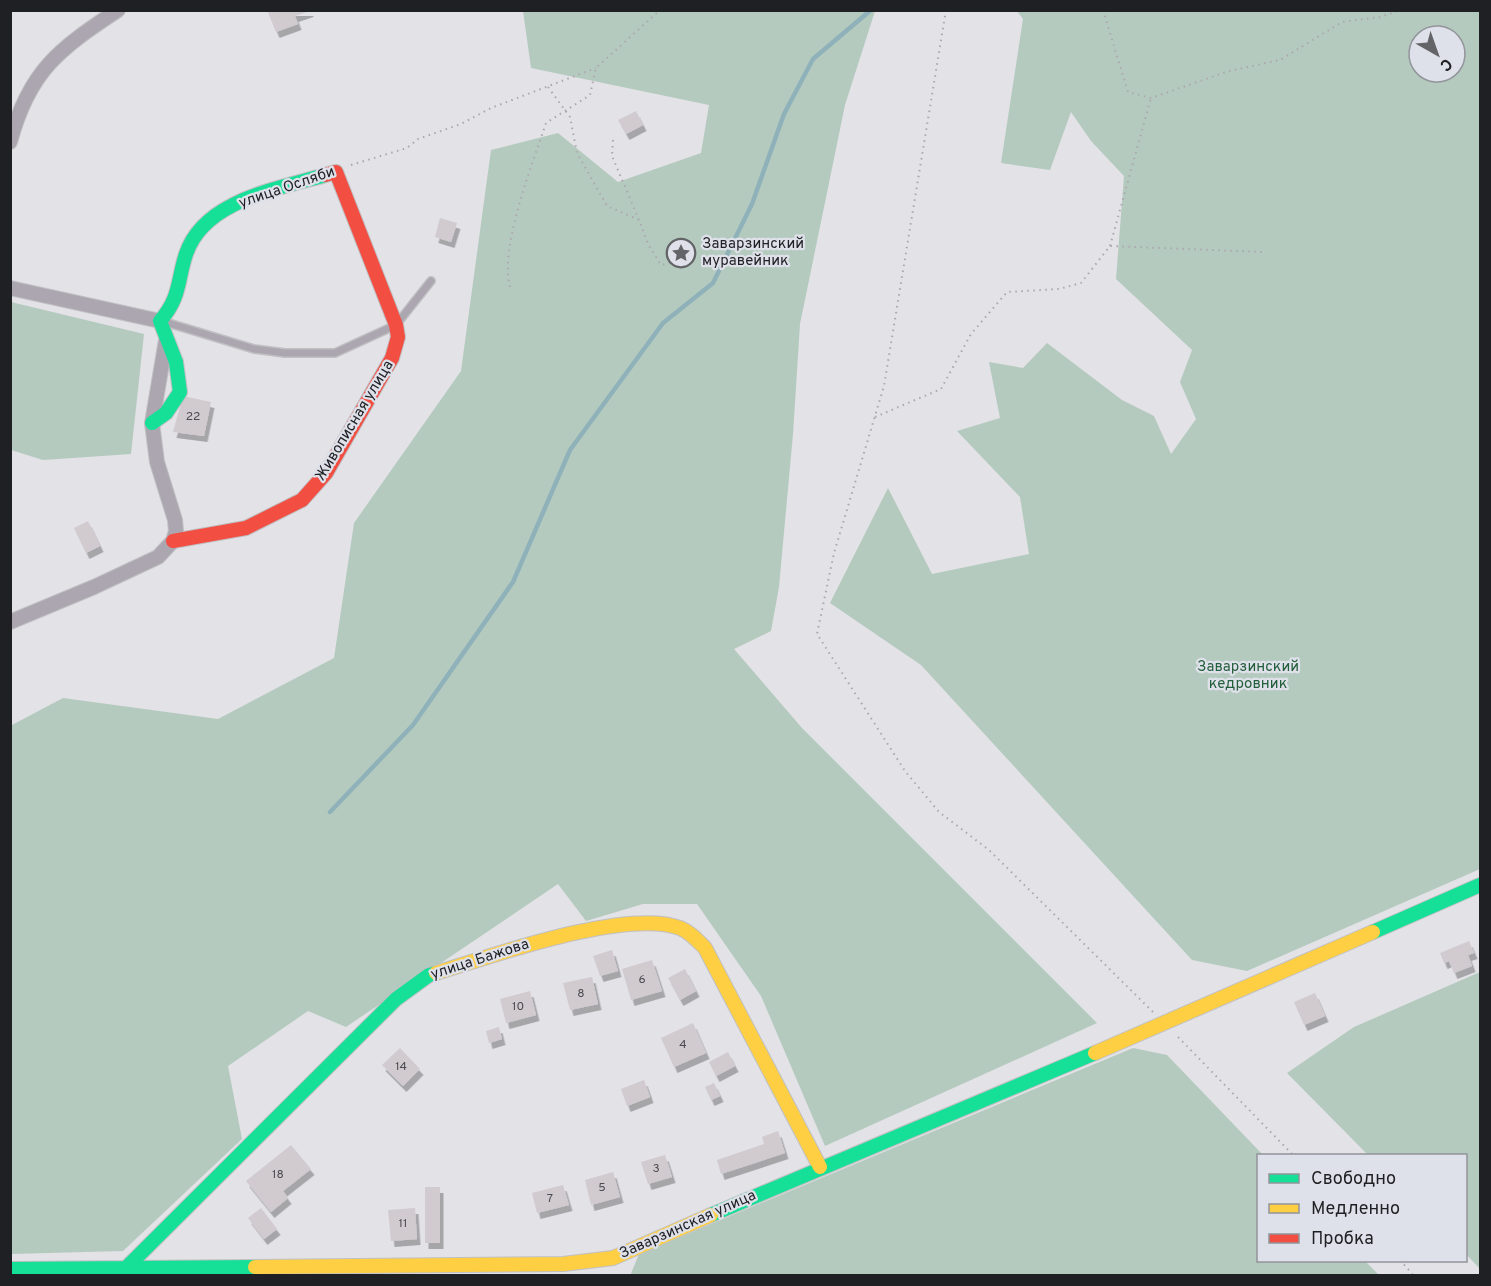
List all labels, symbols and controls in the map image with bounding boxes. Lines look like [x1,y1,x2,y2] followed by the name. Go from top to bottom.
[1407,24,1467,84] north arrow
[1435,53,1456,75] text: С
[237,163,337,213] street label: улица Осляби
[702,235,804,271] place label: Заварзинский муравейник
[665,237,697,269] place icon: Заварзинский муравейник
[312,357,398,485] street label: Живописная улица
[186,409,200,425] house number: 22
[1197,658,1299,694] park label: Заварзинский кедровник
[429,935,531,985] street label: улица Бажова
[638,972,646,988] house number: 6
[577,986,585,1002] house number: 8
[512,999,524,1015] house number: 10
[679,1037,687,1053] house number: 4
[395,1059,407,1075] house number: 14
[1257,1154,1467,1262] legend
[652,1161,660,1177] house number: 3
[272,1167,284,1183] house number: 18
[1311,1168,1396,1191] text: Свободно
[598,1180,606,1196] house number: 5
[617,1186,759,1264] street label: Заварзинская улица
[547,1191,553,1207] house number: 7
[1311,1198,1400,1221] text: Медленно
[399,1216,407,1232] house number: 11
[1311,1228,1374,1251] text: Пробка

